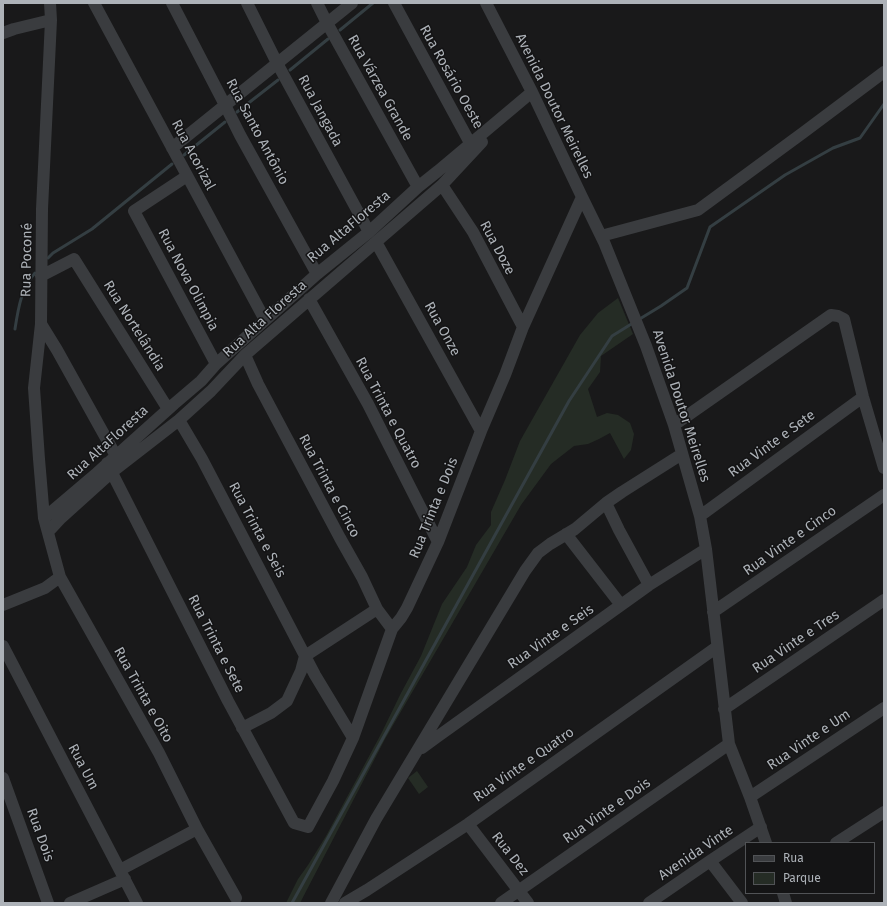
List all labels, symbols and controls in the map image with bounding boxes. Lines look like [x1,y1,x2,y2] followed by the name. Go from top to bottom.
[416,22,486,132] street label: Rua Rosário Oeste
[512,31,596,181] street label: Avenida Doutor Meirelles
[344,32,416,144] street label: Rua Várzea Grande
[294,72,346,150] street label: Rua Jangada
[222,76,292,188] street label: Rua Santo Antônio
[167,117,219,193] street label: Rua Acorizal
[304,187,394,267] street label: Rua AltaFloresta
[476,218,518,278] street label: Rua Doze
[18,223,36,297] street label: Rua Poconé
[154,226,222,334] street label: Rua Nova Olimpia
[220,277,310,361] street label: Rua Alta Floresta
[99,278,169,374] street label: Rua Nortelândia
[420,299,464,359] street label: Rua Onze
[648,328,714,484] street label: Avenida Doutor Meirelles
[352,354,424,472] street label: Rua Trinta e Quatro
[64,402,152,484] street label: Rua AltaFloresta
[725,407,819,481] street label: Rua Vinte e Sete
[295,431,363,541] street label: Rua Trinta e Cinco
[406,455,462,561] street label: Rua Trinta e Dois
[225,479,289,581] street label: Rua Trinta e Seis
[740,503,840,579] street label: Rua Vinte e Cinco
[184,592,248,696] street label: Rua Trinta e Sete
[505,601,597,673] street label: Rua Vinte e Seis
[749,607,843,677] street label: Rua Vinte e Tres
[110,644,176,746] street label: Rua Trinta e Oito
[764,706,854,774] street label: Rua Vinte e Um
[470,724,578,806] street label: Rua Vinte e Quatro
[64,741,102,793] street label: Rua Um
[560,775,654,847] street label: Rua Vinte e Dois
[23,806,57,864] street label: Rua Dois
[655,822,737,884] street label: Avenida Vinte
[488,829,532,879] street label: Rua Dez
[745,842,875,894] legend
[783,851,804,865] text: Rua
[783,871,821,885] text: Parque

